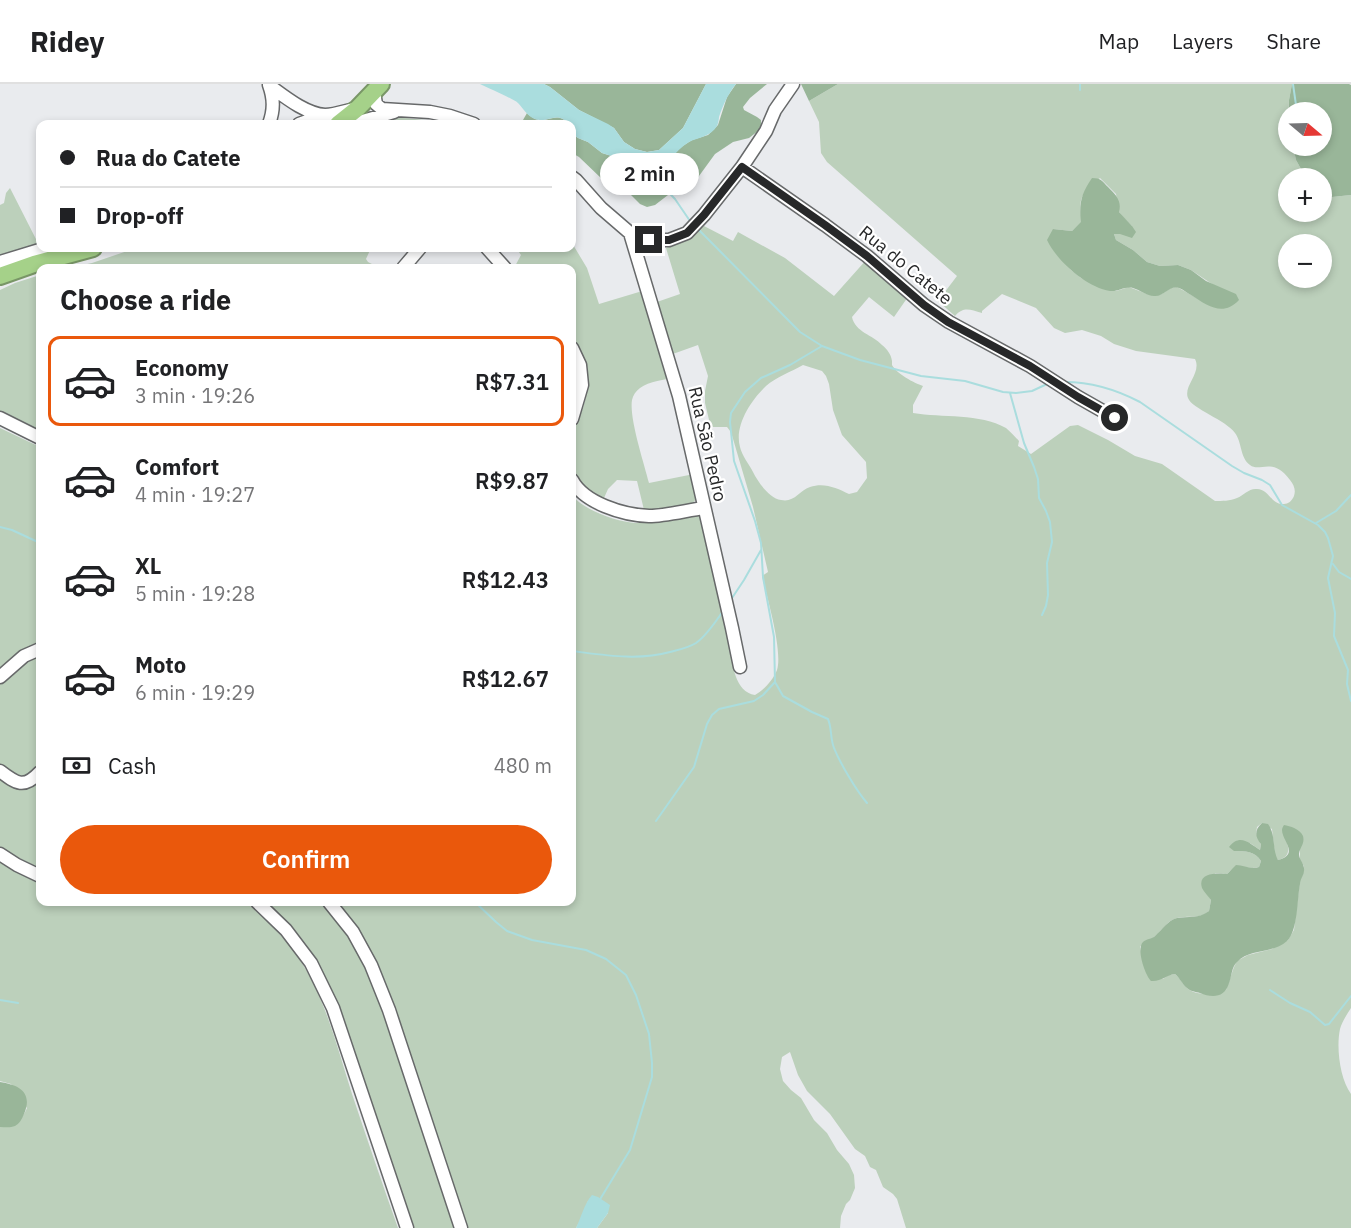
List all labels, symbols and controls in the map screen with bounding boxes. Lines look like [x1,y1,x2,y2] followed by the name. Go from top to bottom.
[30,23,104,60] text: Ridey
[1099,27,1139,55] text: Map
[1172,27,1234,55] text: Layers
[1267,27,1321,55] text: Share
[1278,102,1332,156] north arrow
[1278,102,1332,288] map controls
[96,143,241,172] text: Rua do Catete
[600,153,698,195] callout: 2 min
[624,160,675,187] text: 2 min
[1278,168,1332,222] button: +
[96,201,183,230] text: Drop-off
[855,220,957,310] street label: Rua do Catete
[635,226,662,253] route end
[1278,234,1332,288] button: −
[60,282,231,317] text: Choose a ride
[135,353,229,382] text: Economy
[63,354,117,408] icon: car
[475,367,549,396] text: R$7.31
[135,382,255,409] text: 3 min · 19:26
[684,384,732,504] street label: Rua São Pedro
[1101,404,1128,431] route start
[135,452,219,481] text: Comfort
[63,453,117,507] icon: car
[475,466,549,495] text: R$9.87
[135,481,255,508] text: 4 min · 19:27
[135,551,161,580] text: XL
[63,552,117,606] icon: car
[462,565,549,594] text: R$12.43
[135,580,255,607] text: 5 min · 19:28
[135,650,186,679] text: Moto
[63,651,117,705] icon: car
[462,664,549,693] text: R$12.67
[135,679,255,706] text: 6 min · 19:29
[60,749,93,782] icon: cash
[108,751,157,780] text: Cash
[494,752,552,779] text: 480 m
[60,825,552,894] button: Confirm

